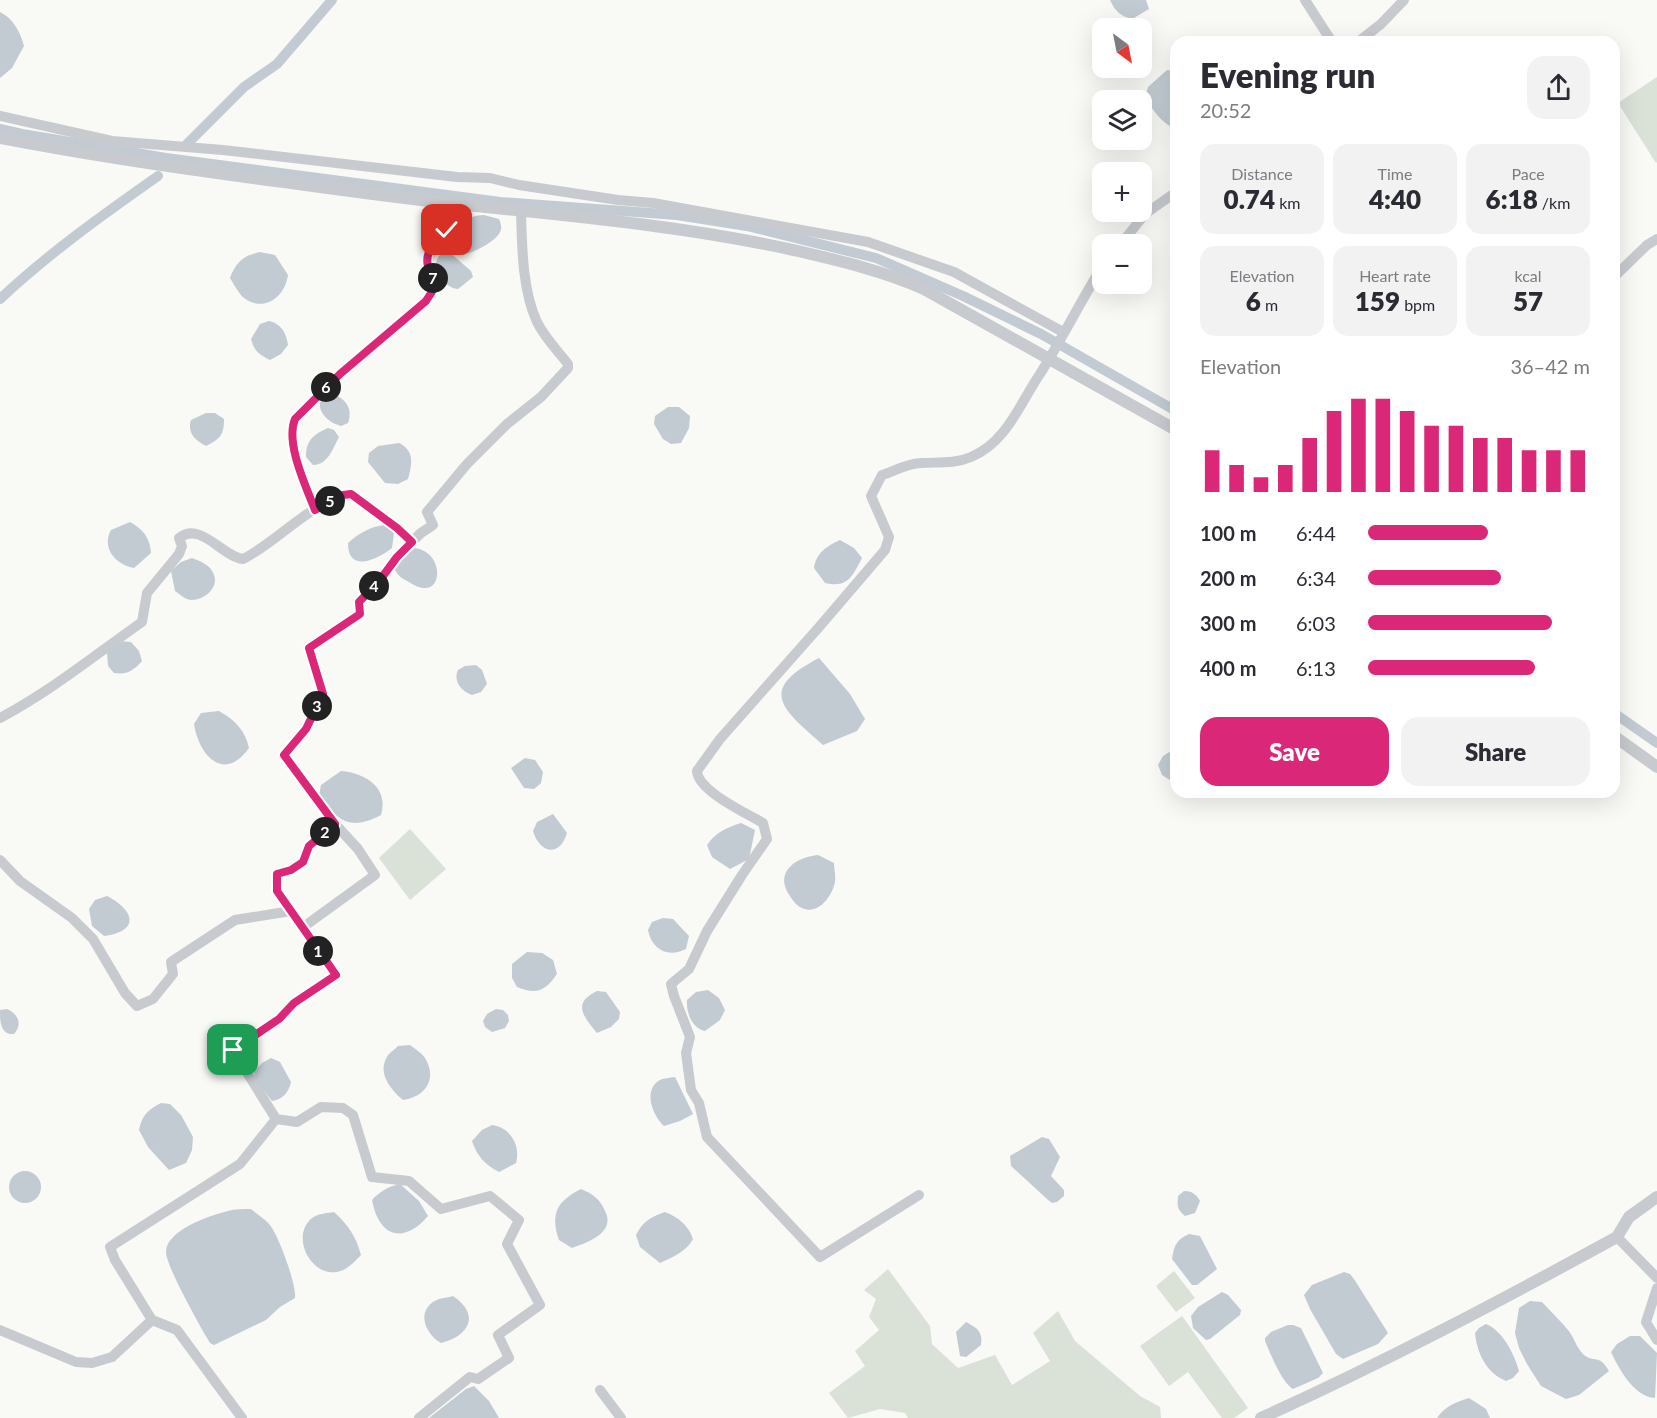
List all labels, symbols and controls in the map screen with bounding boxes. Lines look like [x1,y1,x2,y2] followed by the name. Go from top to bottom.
[1092,18,1152,78] north arrow
[1092,18,1152,294] map controls
[1200,55,1375,95] text: Evening run
[1527,56,1590,119] button: share
[1092,90,1152,150] button: layers
[1200,98,1251,122] text: 20:52
[1092,162,1152,222] button: +
[1231,164,1293,183] text: Distance
[1378,164,1412,183] text: Time
[1511,164,1545,183] text: Pace
[1224,183,1275,215] text: 0.74
[1369,183,1421,215] text: 4:40
[1486,183,1538,215] text: 6:18
[1275,193,1300,212] text: km
[1538,193,1570,212] text: /km
[421,204,472,255] pin
[430,213,463,246] icon: check
[1092,234,1152,294] button: −
[418,263,448,293] pin: 7
[1230,266,1295,285] text: Elevation
[1359,266,1431,285] text: Heart rate
[1514,266,1542,285] text: kcal
[428,268,438,287] text: 7
[1246,285,1261,317] text: 6
[1355,285,1400,317] text: 159
[1513,285,1543,317] text: 57
[1261,295,1278,314] text: m
[1400,295,1435,314] text: bpm
[1200,354,1281,378] text: Elevation
[1510,354,1590,378] text: 36–42 m
[311,372,341,402] pin: 6
[321,377,331,396] text: 6
[315,486,345,516] pin: 5
[325,491,335,510] text: 5
[1200,521,1256,545] text: 100 m
[1296,521,1336,545] text: 6:44
[1200,566,1256,590] text: 200 m
[1296,566,1336,590] text: 6:34
[359,571,389,601] pin: 4
[369,576,379,595] text: 4
[1200,611,1256,635] text: 300 m
[1296,611,1336,635] text: 6:03
[1200,656,1256,680] text: 400 m
[1296,656,1336,680] text: 6:13
[302,691,332,721] pin: 3
[312,696,322,715] text: 3
[1200,717,1389,786] button: Save
[1401,717,1590,786] button: Share
[310,817,340,847] pin: 2
[320,822,330,841] text: 2
[303,936,333,966] pin: 1
[313,941,323,960] text: 1
[207,1024,258,1075] pin
[216,1033,249,1066] icon: arrive

